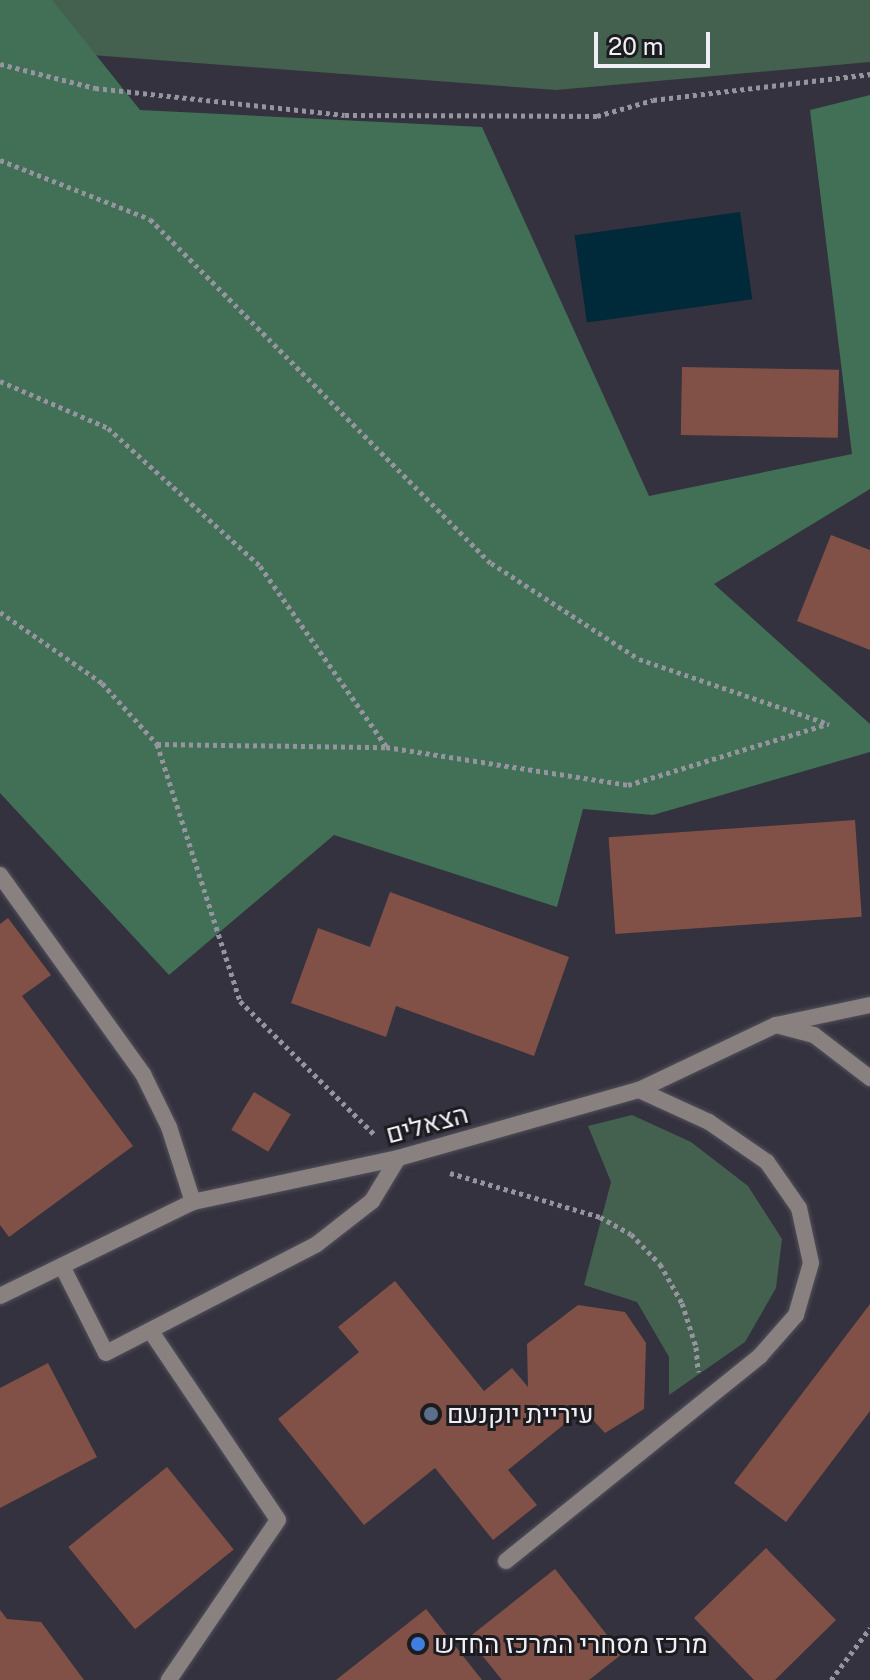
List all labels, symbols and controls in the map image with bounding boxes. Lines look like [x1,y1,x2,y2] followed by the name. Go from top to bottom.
[598,16,714,66] scale bar
[608,32,664,60] text: 20 m
[382,1098,472,1150] street label: הצאלים
[447,1398,594,1430] place label: עיריית יוקנעם
[422,1405,440,1423] marker: עיריית יוקנעם
[434,1628,708,1660] place label: מרכז מסחרי המרכז החדש
[409,1635,427,1653] marker: מרכז מסחרי המרכז החדש

